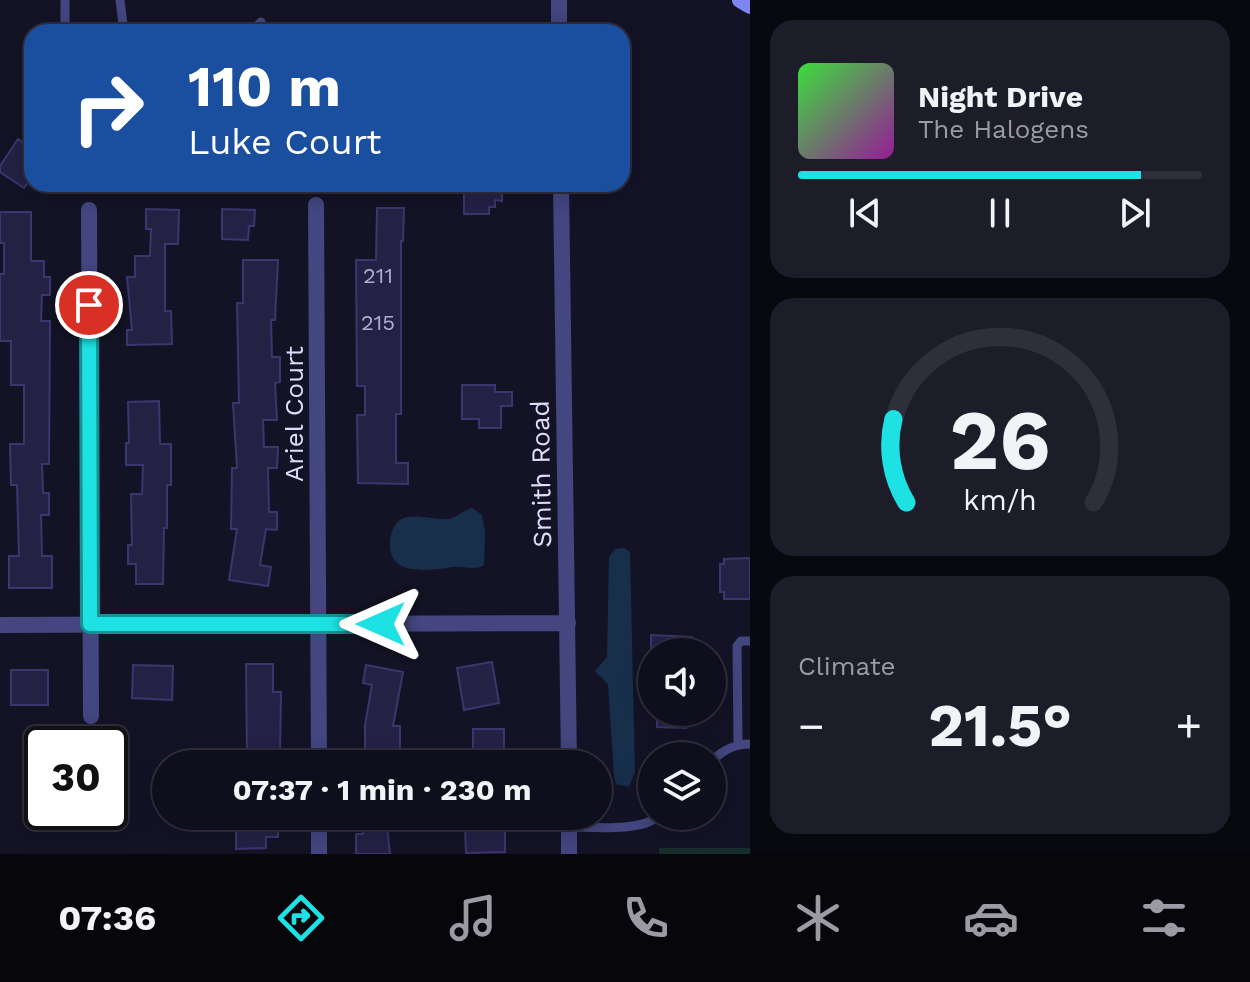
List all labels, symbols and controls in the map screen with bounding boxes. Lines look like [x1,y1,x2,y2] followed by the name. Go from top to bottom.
[188,54,341,120] text: 110 m
[56,56,160,160] icon: right
[918,79,1083,114] text: Night Drive
[918,114,1089,144] text: The Halogens
[188,121,381,163] text: Luke Court
[843,191,887,235] icon: previous
[978,191,1022,235] icon: pause
[1113,191,1157,235] icon: next
[363,263,393,288] house number: 211
[55,271,123,339] pin
[67,283,111,327] icon: arrive
[361,310,395,335] house number: 215
[279,346,309,482] street label: Ariel Court
[950,392,1050,489] text: 26
[525,400,557,548] street label: Smith Road
[963,483,1037,517] text: km/h
[339,582,423,666] position arrow
[638,638,726,830] map controls
[638,638,726,726] button: sound
[798,651,896,681] text: Climate
[928,690,1072,761] text: 21.5°
[798,700,825,752] text: −
[1175,700,1202,752] text: +
[24,726,128,830] speed limit sign: 30
[638,742,726,830] button: layers
[232,772,532,807] text: 07:37 · 1 min · 230 m
[273,890,329,946] icon: directions
[445,890,501,946] icon: music
[618,890,674,946] icon: phone
[790,890,846,946] icon: climate
[963,890,1019,946] icon: car
[1136,890,1192,946] icon: filters
[58,897,156,939] text: 07:36

